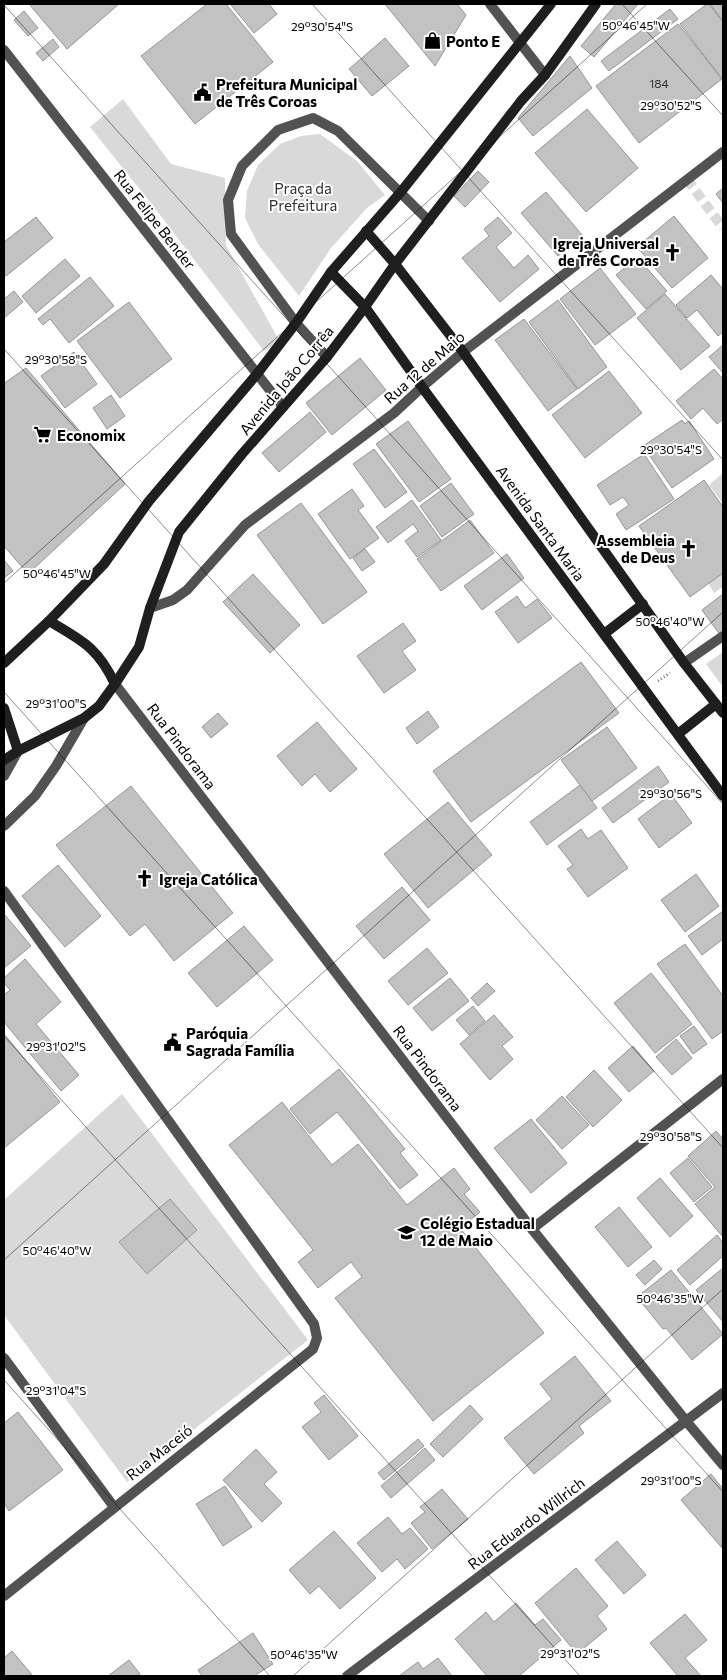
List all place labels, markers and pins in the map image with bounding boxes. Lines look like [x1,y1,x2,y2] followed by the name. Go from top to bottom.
[422,31,442,51] shop icon: Ponto E
[446,32,500,50] place label: Ponto E
[216,75,357,110] place label: Prefeitura Municipal de Três Coroas
[192,83,212,103] public building icon: Prefeitura Municipal de Três Coroas
[553,234,659,269] place label: Igreja Universal de Três Coroas
[663,242,683,262] church icon: Igreja Universal de Três Coroas
[33,425,53,445] supermarket icon: Economix
[57,426,126,444] place label: Economix
[596,531,675,566] place label: Assembleia de Deus
[679,539,699,559] church icon: Assembleia de Deus
[135,869,155,889] church icon: Igreja Católica
[159,870,258,888] place label: Igreja Católica
[186,1024,295,1059] place label: Paróquia Sagrada Família
[162,1032,182,1052] public building icon: Paróquia Sagrada Família
[420,1214,535,1249] place label: Colégio Estadual 12 de Maio
[396,1222,416,1242] school or university icon: Colégio Estadual 12 de Maio

